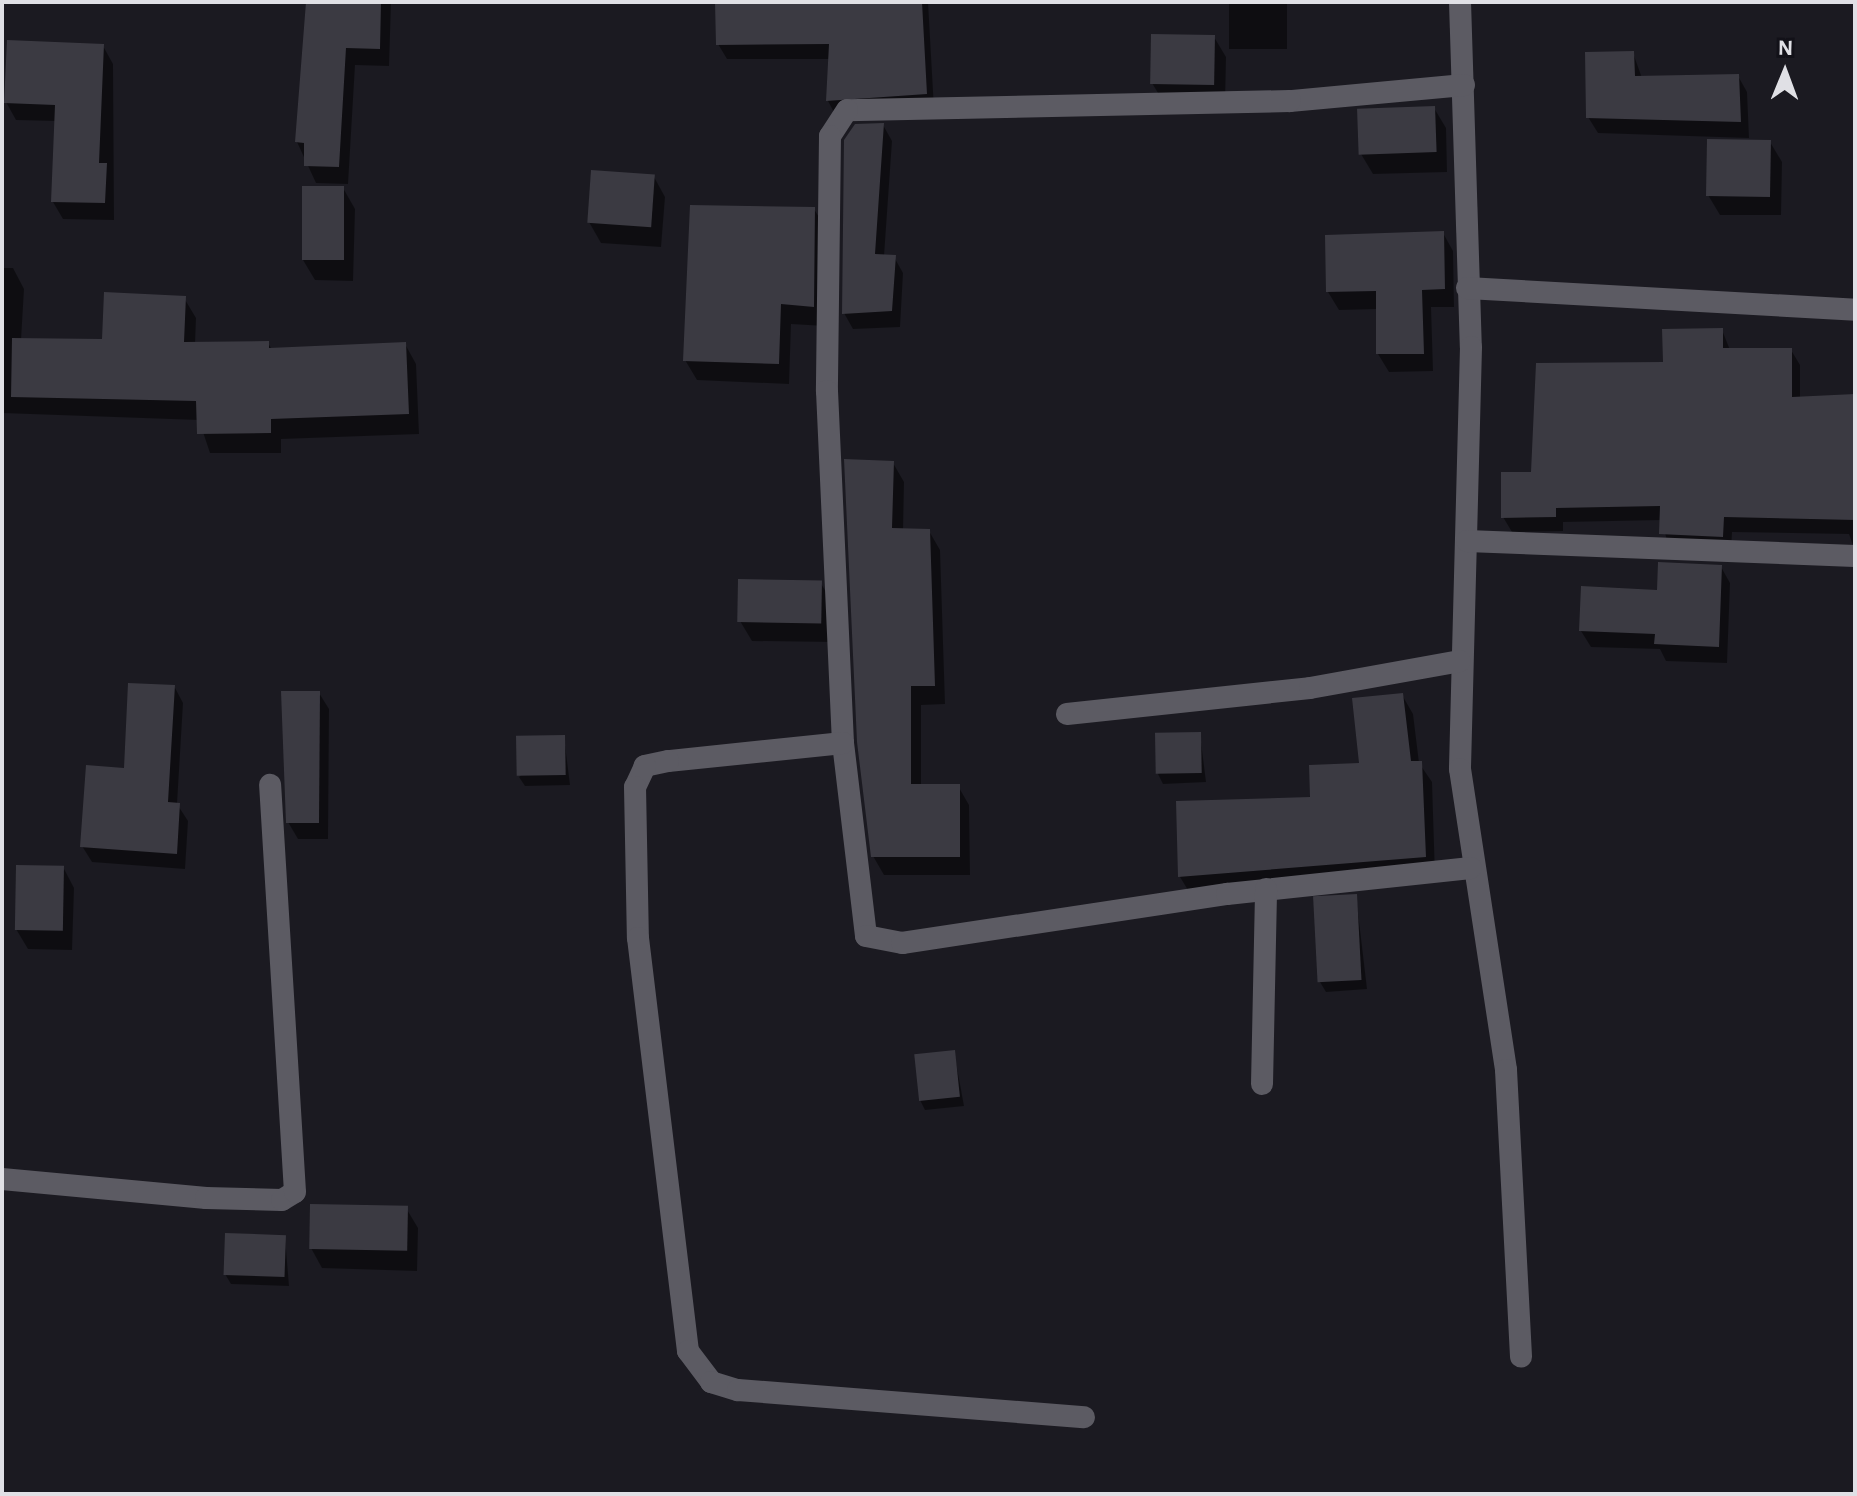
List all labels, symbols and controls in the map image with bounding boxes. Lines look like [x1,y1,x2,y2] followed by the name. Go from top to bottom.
[1745,32,1825,112] north arrow
[1778,37,1793,59] text: N

